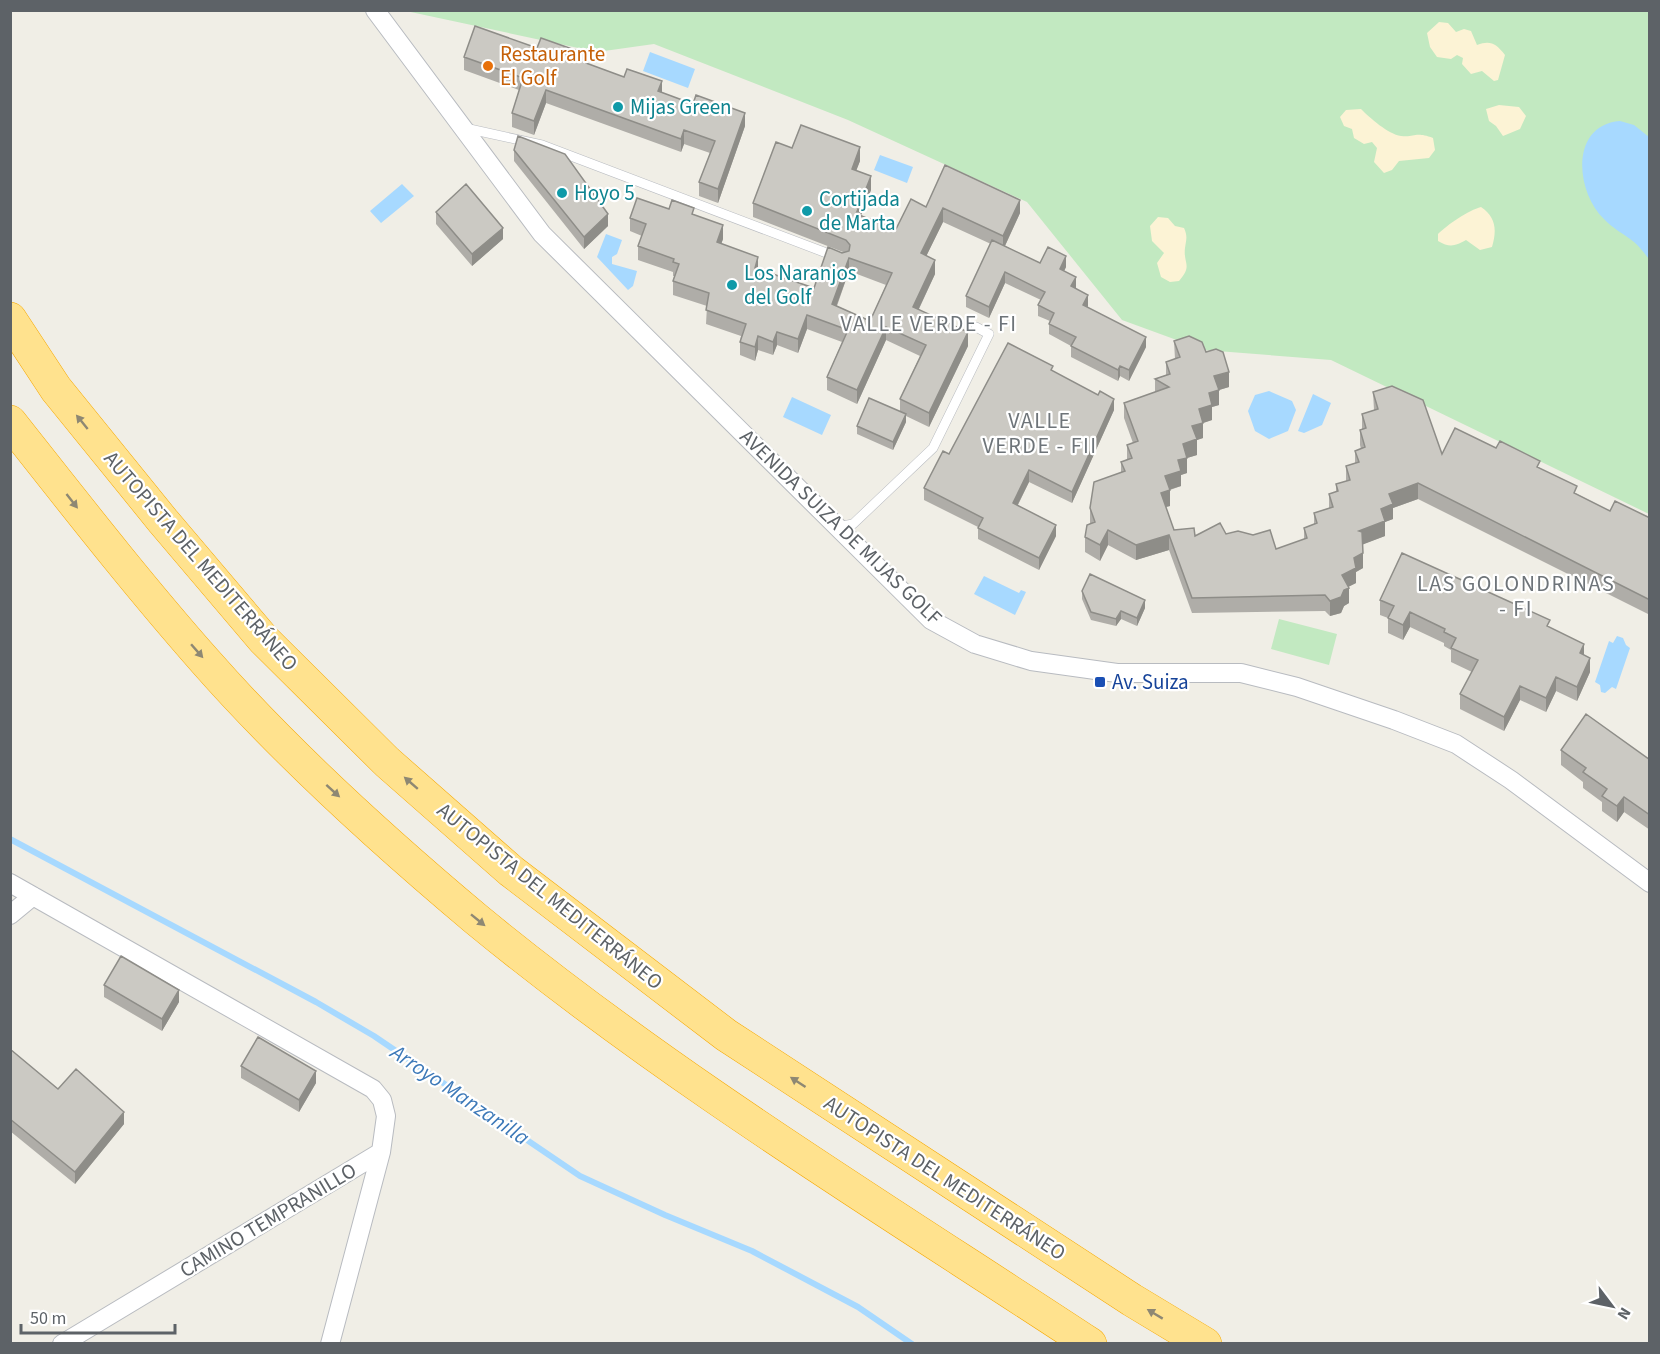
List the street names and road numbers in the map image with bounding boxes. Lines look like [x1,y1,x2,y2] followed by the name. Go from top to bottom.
[733,422,949,632] street label: AVENIDA SUIZA DE MIJAS GOLF
[97,444,305,678] street label: AUTOPISTA DEL MEDITERRÁNEO
[431,795,669,997] street label: AUTOPISTA DEL MEDITERRÁNEO
[818,1088,1072,1268] street label: AUTOPISTA DEL MEDITERRÁNEO
[174,1155,362,1285] street label: CAMINO TEMPRANILLO

